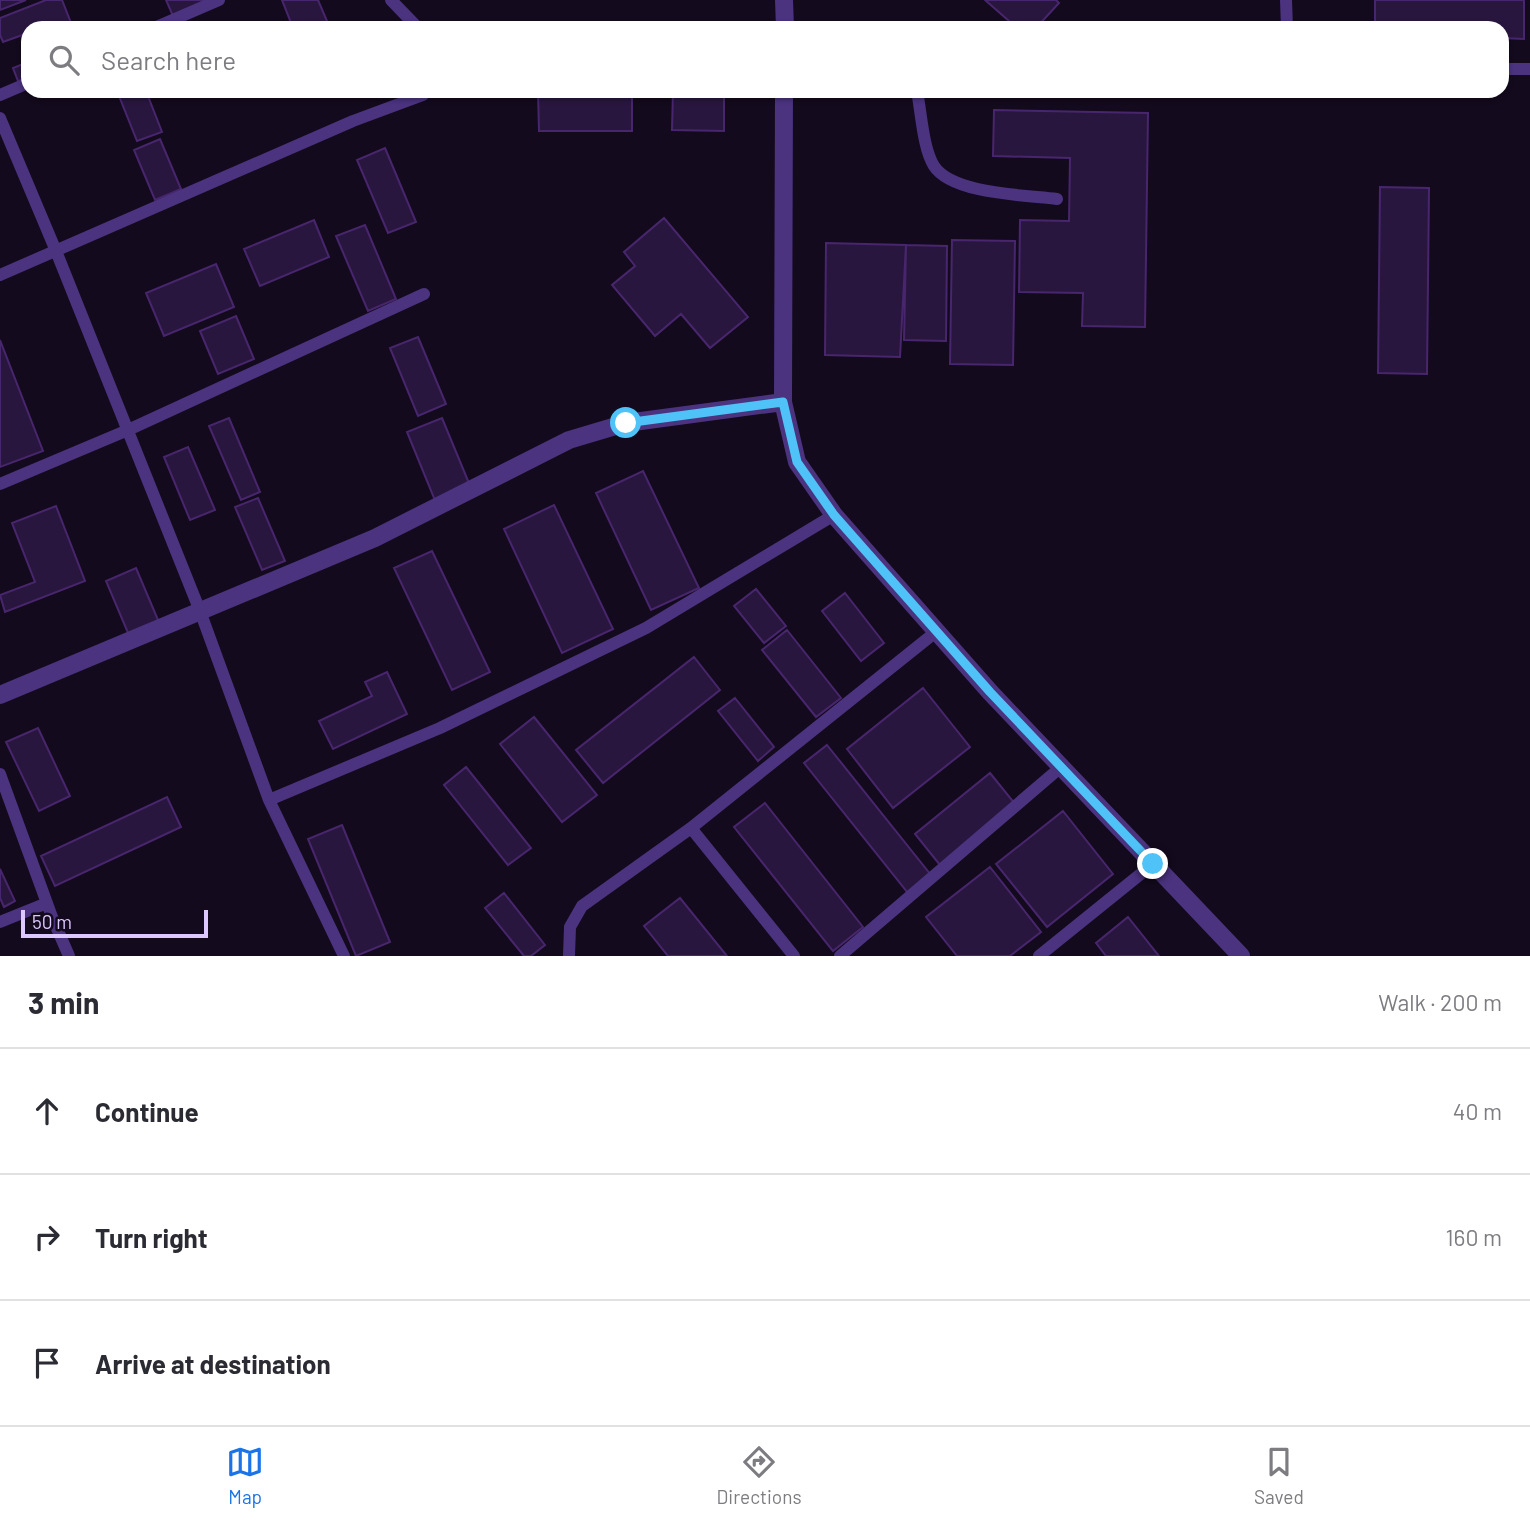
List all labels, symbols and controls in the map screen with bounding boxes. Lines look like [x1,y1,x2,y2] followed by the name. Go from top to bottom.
[21,21,1509,98] search box
[45,41,83,79] icon: search
[101,44,236,75] text: Search here
[610,407,641,438] route start
[1137,848,1168,879] route end
[21,907,208,939] scale bar
[32,910,72,933] text: 50 m
[28,984,99,1020] text: 3 min
[1378,988,1502,1016] text: Walk · 200 m
[28,1092,66,1130] icon: ahead
[95,1096,199,1127] text: Continue
[1453,1097,1502,1125] text: 40 m
[28,1218,66,1256] icon: right
[95,1222,208,1253] text: Turn right
[1445,1223,1502,1251] text: 160 m
[28,1344,66,1382] icon: arrive
[95,1348,331,1379] text: Arrive at destination
[226,1443,264,1508] tab: Map
[717,1443,802,1508] tab: Directions
[1254,1443,1304,1508] tab: Saved

